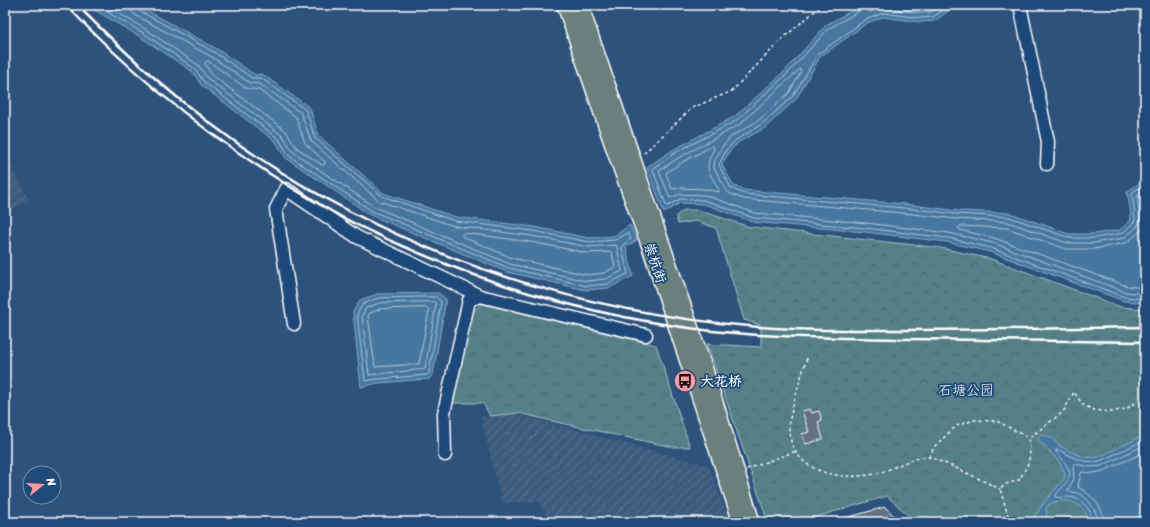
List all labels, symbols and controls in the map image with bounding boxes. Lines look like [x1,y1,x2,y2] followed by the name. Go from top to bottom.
[636,239,674,287] street label: 崇杭街
[672,368,698,394] bus stop icon: 大花桥
[700,369,742,394] place label: 大花桥
[938,378,994,403] park label: 石塘公园
[22,465,62,505] north arrow
[41,475,61,489] text: N

